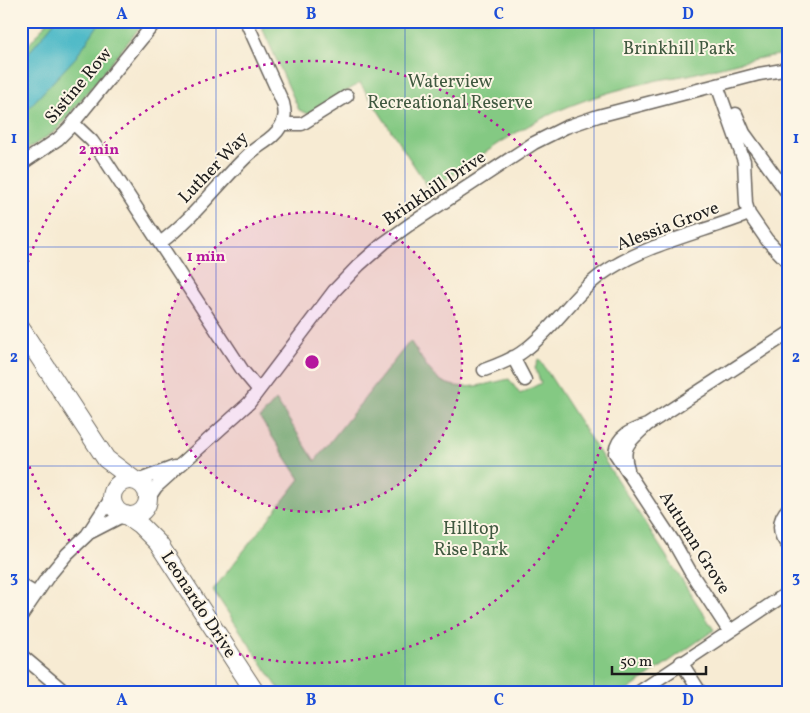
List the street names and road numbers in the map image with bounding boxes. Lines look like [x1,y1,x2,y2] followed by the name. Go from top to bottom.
[40,42,118,130] street label: Sistine Row
[173,126,255,210] street label: Luther Way
[379,145,491,233] street label: Brinkhill Drive
[613,196,723,258] street label: Alessia Grove
[652,487,736,599] street label: Autumn Grove
[154,547,242,663] street label: Leonardo Drive

